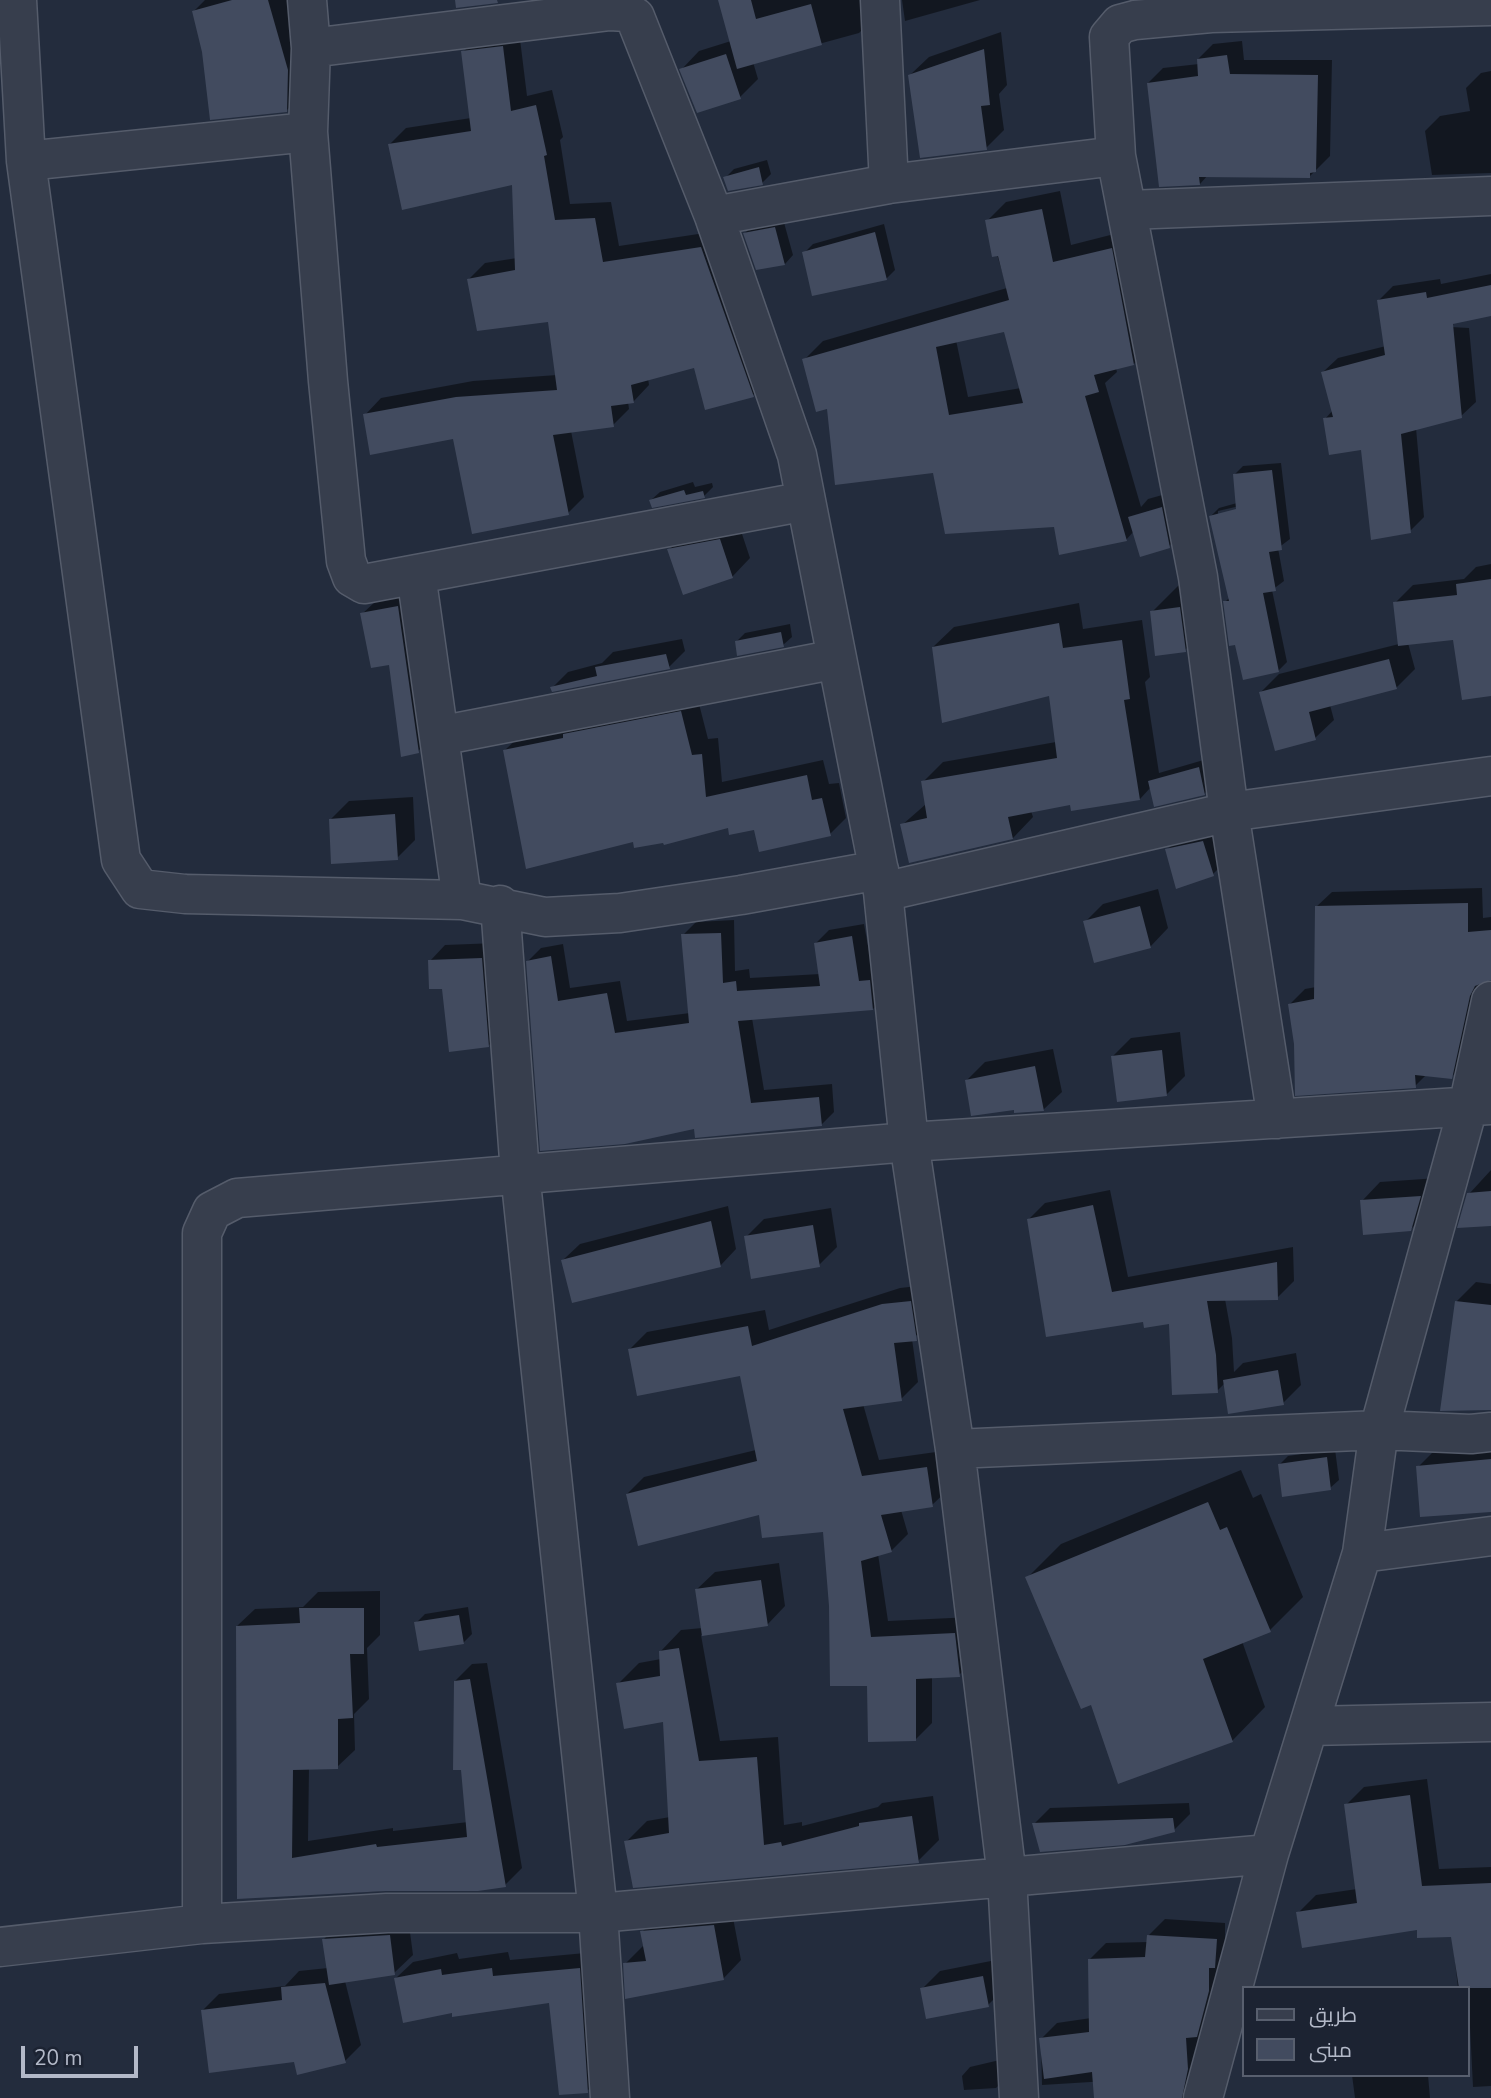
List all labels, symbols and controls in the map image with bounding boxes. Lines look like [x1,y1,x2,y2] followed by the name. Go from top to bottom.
[1242,1986,1470,2077] legend
[1309,2001,1357,2029] text: طريق
[24,2032,142,2076] scale bar
[1309,2036,1352,2064] text: مبنى
[34,2044,83,2072] text: 20 m

